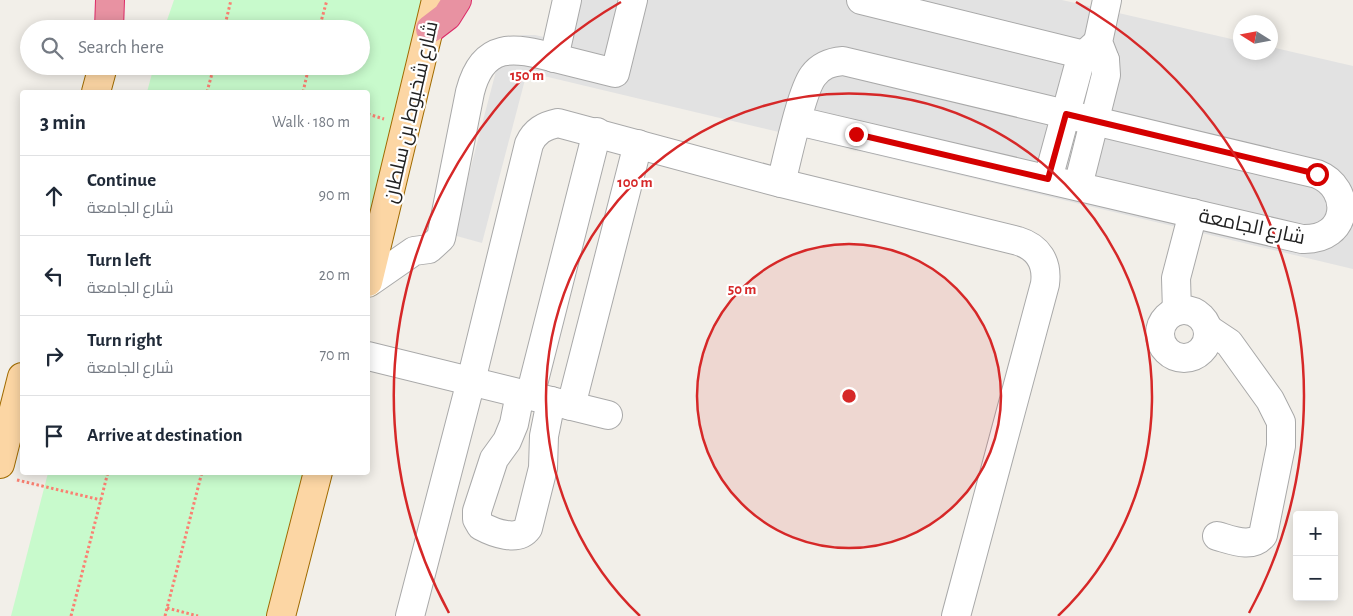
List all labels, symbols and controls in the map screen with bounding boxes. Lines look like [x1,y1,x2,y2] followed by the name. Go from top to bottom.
[1233,15,1278,60] north arrow
[380,19,445,206] street label: شارع شخبوط بن سلطان
[20,20,370,75] search box
[38,34,66,62] icon: search
[78,38,164,57] text: Search here
[510,68,544,83] text: 150 m
[40,112,86,133] text: 3 min
[272,114,350,130] text: Walk · 180 m
[845,123,868,146] route end
[1306,163,1329,186] route start
[87,171,156,190] text: Continue
[617,175,653,190] text: 100 m
[40,182,68,210] icon: ahead
[319,187,350,203] text: 90 m
[87,200,173,216] text: شارع الجامعة
[1196,206,1307,251] street label: شارع الجامعة
[87,251,151,270] text: Turn left
[40,262,68,290] icon: left
[319,267,350,283] text: 20 m
[87,280,173,296] text: شارع الجامعة
[728,282,756,297] text: 50 m
[87,331,162,350] text: Turn right
[40,342,68,370] icon: right
[319,347,350,363] text: 70 m
[87,360,173,376] text: شارع الجامعة
[840,387,858,405] centre of rings
[40,422,68,450] icon: arrive
[87,426,243,445] text: Arrive at destination
[1293,511,1338,601] map controls
[1293,511,1338,556] button: +
[1293,556,1338,601] button: −

